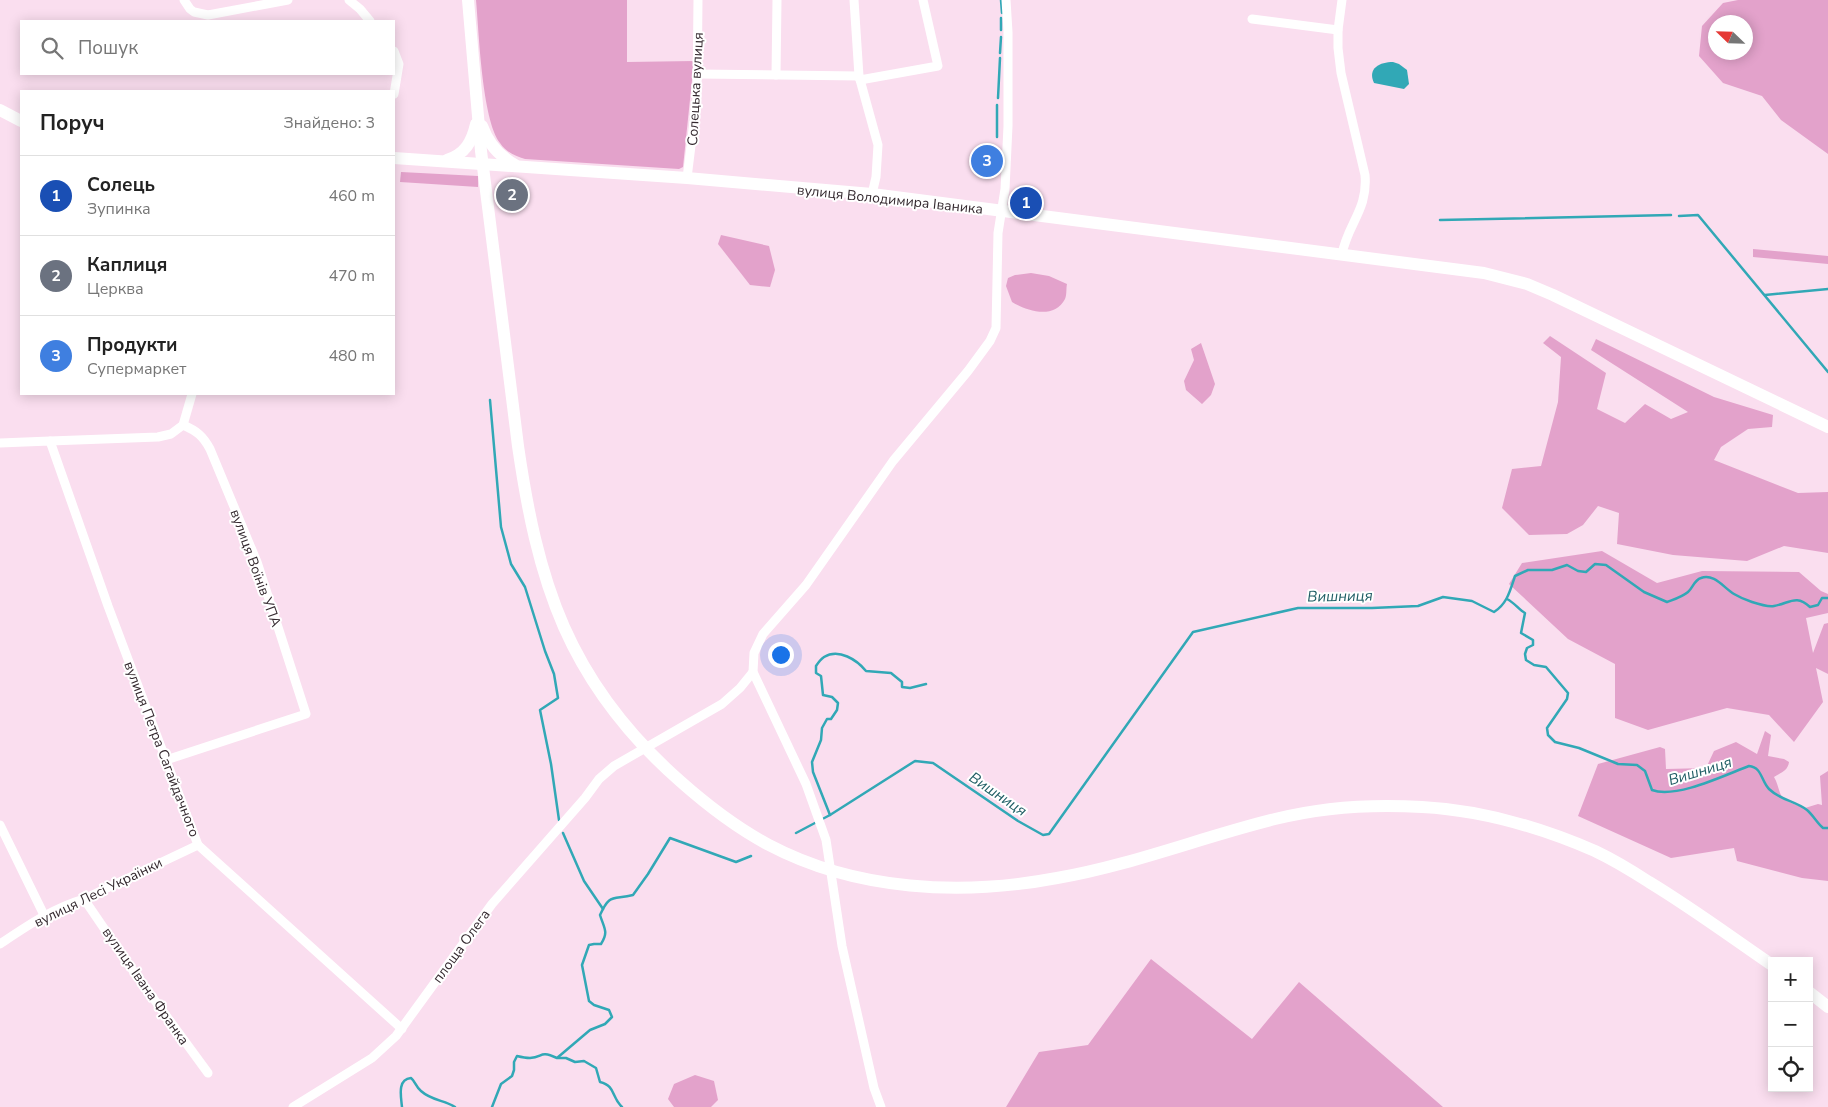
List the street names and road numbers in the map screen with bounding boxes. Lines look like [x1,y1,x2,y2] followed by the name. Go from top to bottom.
[683,32,708,146] street label: Солецька вулиця
[796,180,984,219] street label: вулиця Володимира Іваника
[225,507,286,630] street label: вулиця Воїнів УПА
[119,659,204,840] street label: вулиця Петра Сагайдачного
[31,853,166,932] street label: вулиця Лесі Українки
[428,906,495,987] street label: площа Олега
[98,924,193,1049] street label: вулиця Івана Франка

